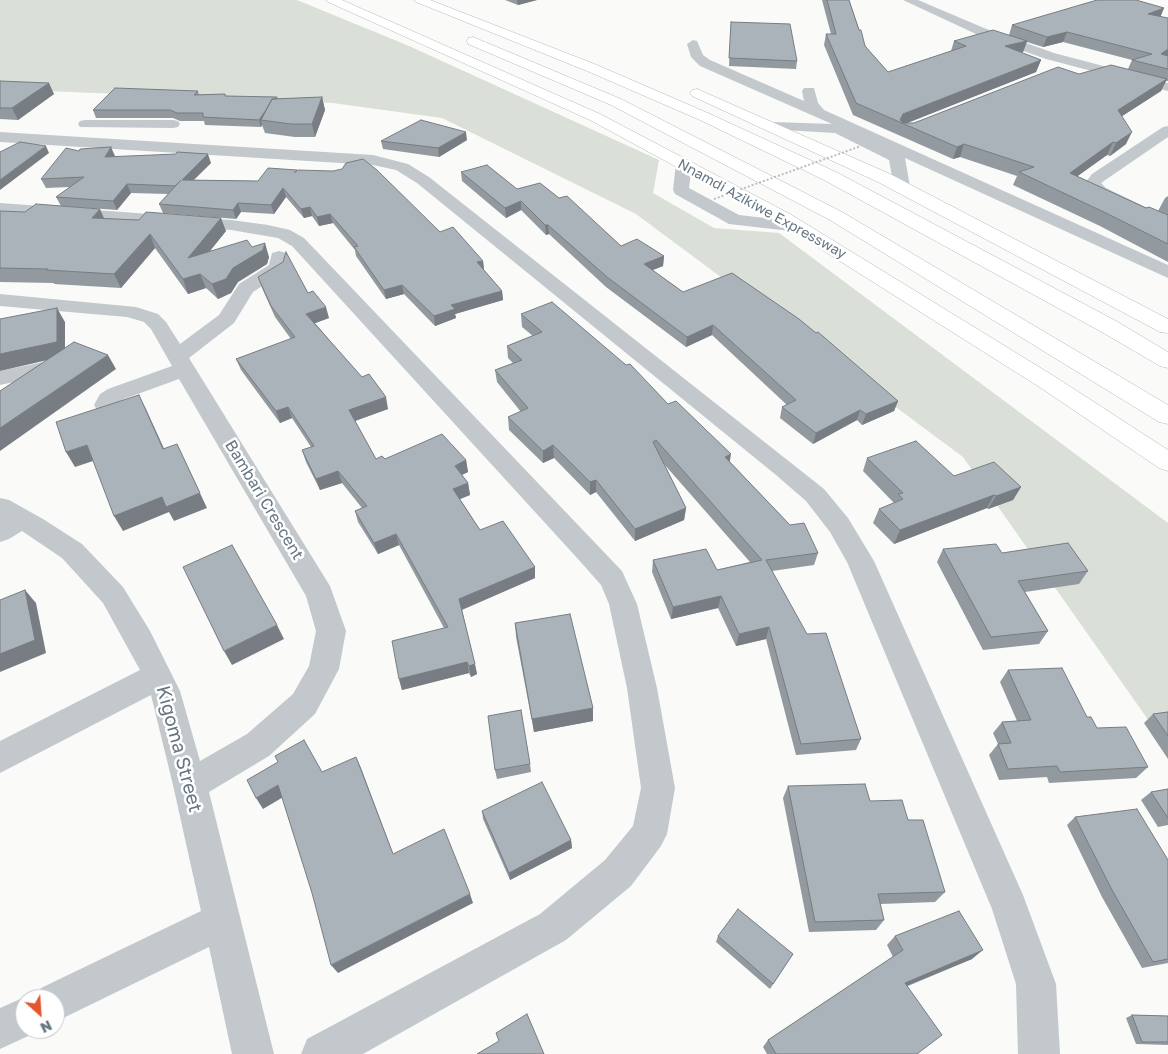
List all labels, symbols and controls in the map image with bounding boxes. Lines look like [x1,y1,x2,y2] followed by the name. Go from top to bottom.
[675,156,849,262] street label: Nnamdi Azikiwe Expressway
[221,437,307,563] street label: Bambari Crescent
[151,683,207,815] street label: Kigoma Street
[15,989,65,1039] north arrow
[38,1017,55,1037] text: N

